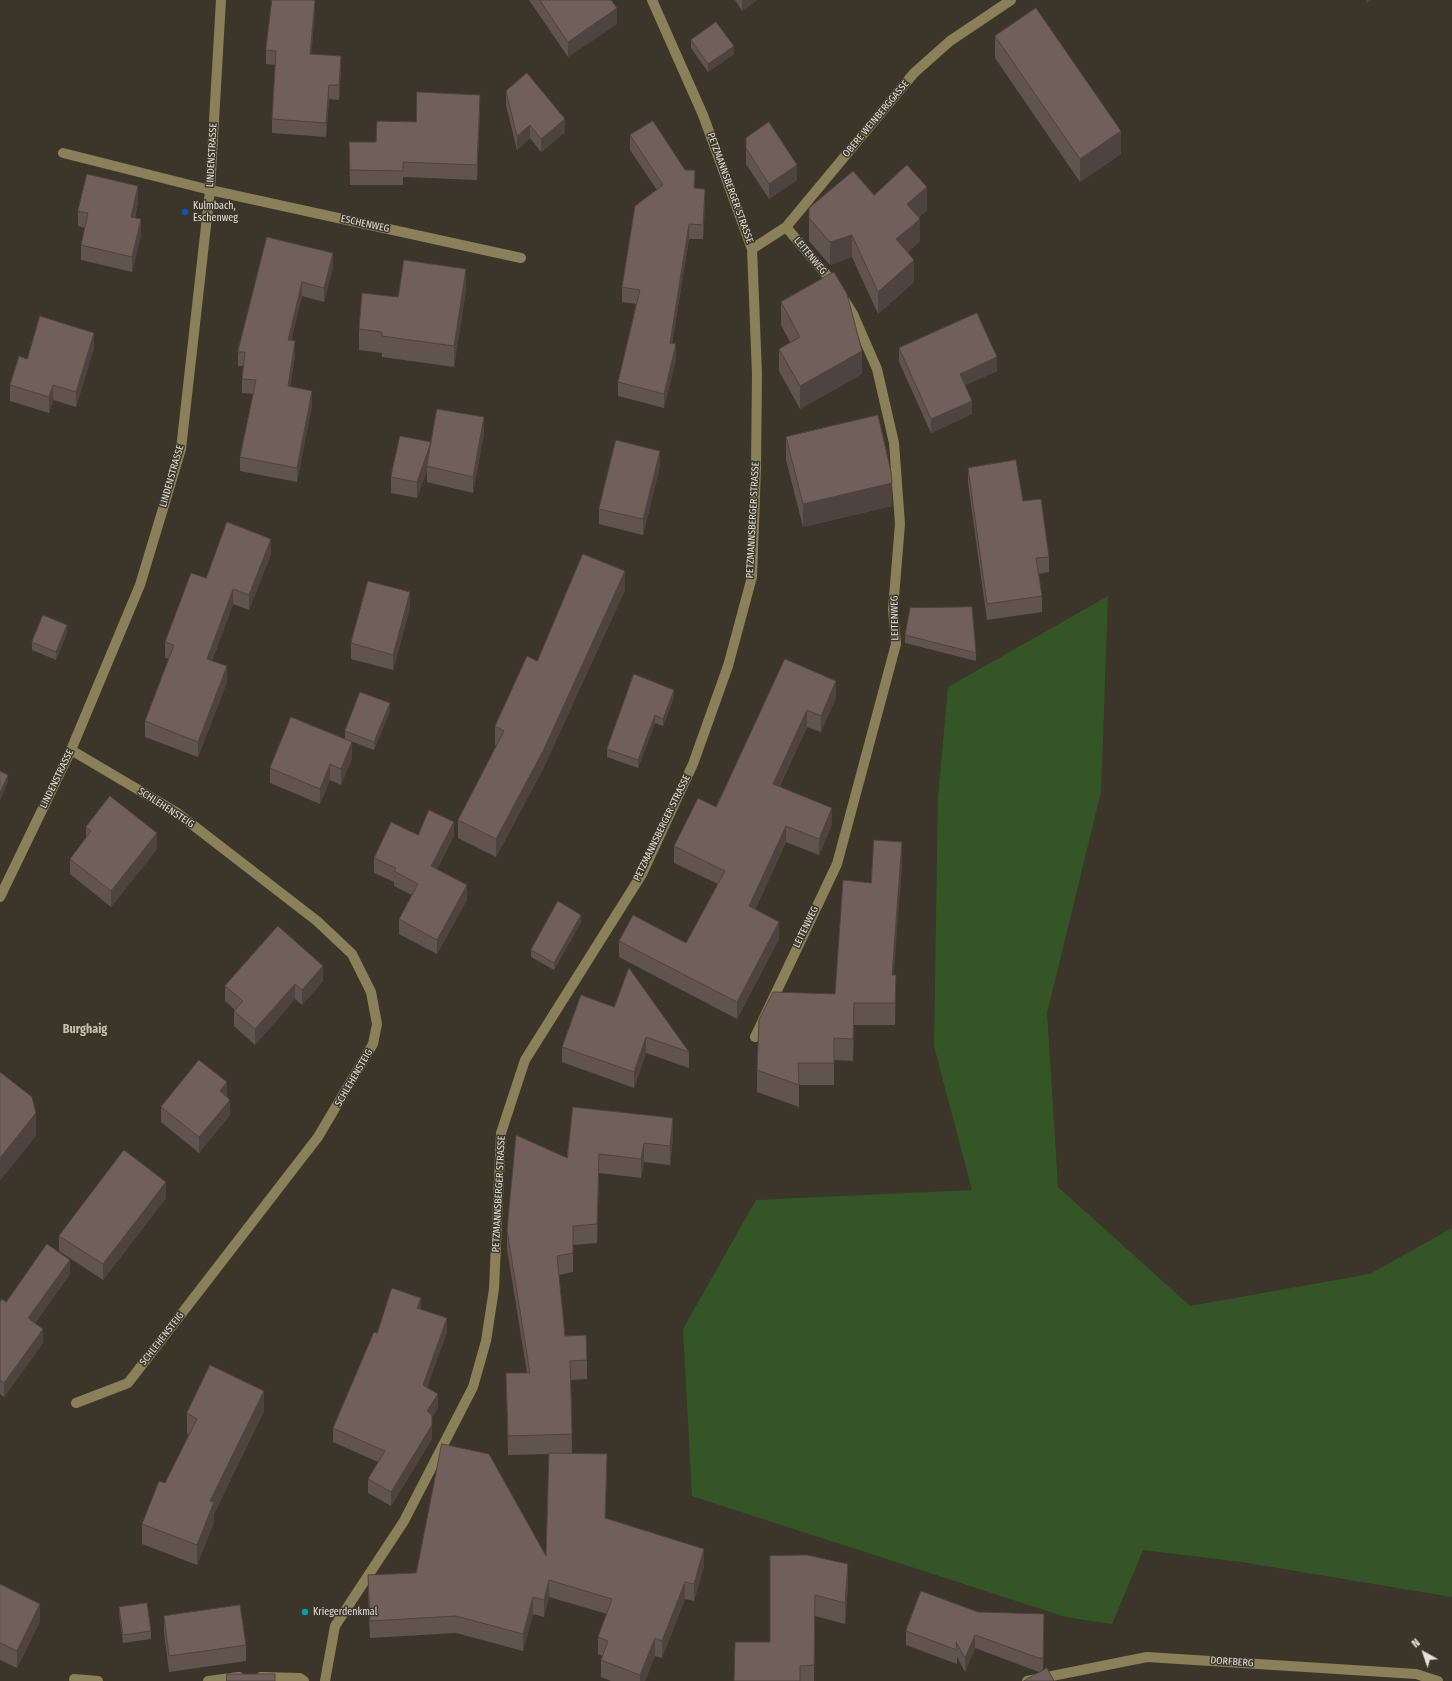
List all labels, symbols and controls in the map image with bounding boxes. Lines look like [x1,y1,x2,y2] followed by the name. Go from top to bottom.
[840,78,912,160] street label: OBERE WEINBERGGASSE
[204,123,220,187] street label: LINDENSTRASSE
[704,131,756,245] street label: PETZMANNSBERGER STRASSE
[193,200,238,224] place label: Kulmbach, Eschenweg
[180,207,190,217] marker: Kulmbach, Eschenweg
[340,213,390,235] street label: ESCHENWEG
[791,235,829,277] street label: LEITENWEG
[157,443,187,509] street label: LINDENSTRASSE
[744,461,762,579] street label: PETZMANNSBERGER STRASSE
[889,595,901,641] street label: LEITENWEG
[38,747,76,811] street label: LINDENSTRASSE
[631,773,693,883] street label: PETZMANNSBERGER STRASSE
[136,785,196,831] street label: SCHLEHENSTEIG
[791,904,821,950] street label: LEITENWEG
[63,1023,107,1037] district label: Burghaig
[333,1047,375,1109] street label: SCHLEHENSTEIG
[490,1135,508,1253] street label: PETZMANNSBERGER STRASSE
[137,1310,187,1368] street label: SCHLEHENSTEIG
[313,1606,377,1618] place label: Kriegerdenkmal
[300,1607,310,1617] marker: Kriegerdenkmal
[1404,1633,1444,1673] north arrow
[1409,1636,1423,1651] text: N
[1210,1655,1254,1669] street label: DORFBERG

